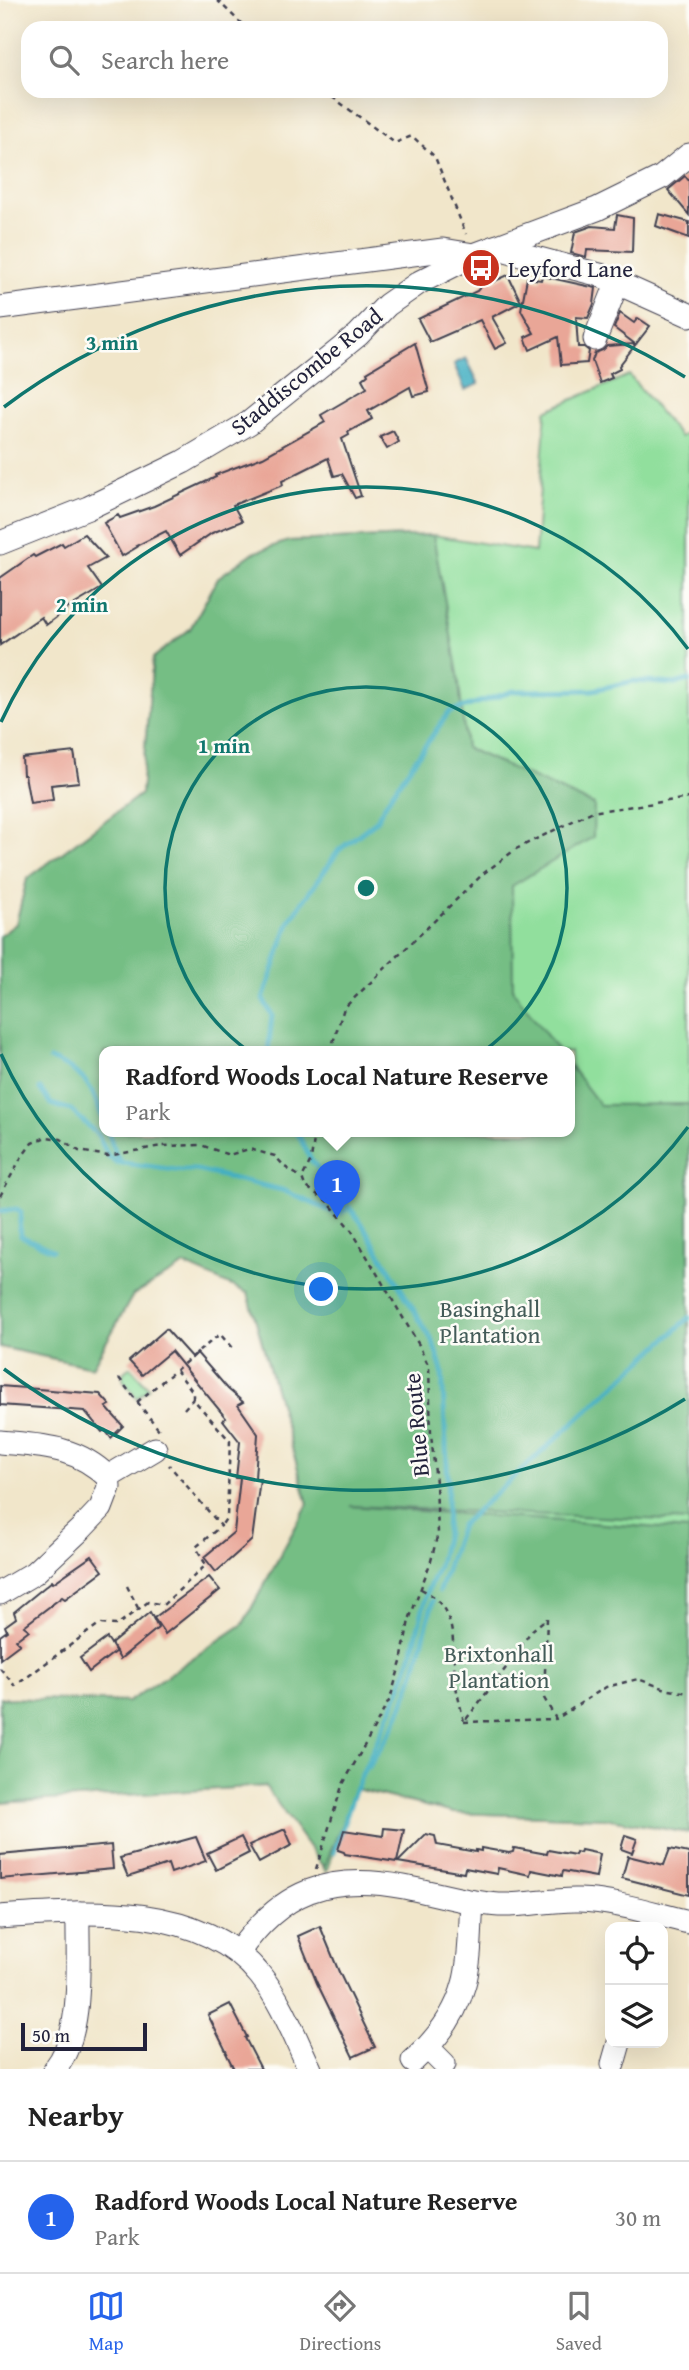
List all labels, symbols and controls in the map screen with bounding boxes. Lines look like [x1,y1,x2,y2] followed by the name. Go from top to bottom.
[21,21,668,98] search box
[101,40,229,79] text: Search here
[45,41,83,79] icon: search
[460,247,502,289] bus stop icon: Leyford Lane
[508,252,633,285] place label: Leyford Lane
[223,299,390,443] street label: Staddiscombe Road
[86,327,139,358] text: 3 min
[56,589,109,620] text: 2 min
[198,730,251,761] text: 1 min
[354,876,378,900] centre of rings
[99,1046,575,1137] popup
[126,1056,548,1095] text: Radford Woods Local Nature Reserve
[126,1095,170,1128] text: Park
[314,1160,360,1218] pin: 1
[304,1272,338,1306] your location
[440,1292,540,1351] park label: Basinghall Plantation
[395,1372,437,1478] street label: Blue Route
[444,1637,554,1696] park label: Brixtonhall Plantation
[605,1922,668,2048] map controls
[605,1922,668,1985] button: locate
[605,1985,668,2048] button: layers
[21,2020,147,2052] scale bar
[32,2021,70,2049] text: 50 m
[28,2093,124,2137] text: Nearby
[95,2181,517,2220] text: Radford Woods Local Nature Reserve
[45,2201,57,2234] text: 1
[615,2201,661,2234] text: 30 m
[95,2220,139,2253] text: Park
[87,2287,125,2357] tab: Map
[300,2287,381,2357] tab: Directions
[556,2287,602,2357] tab: Saved

